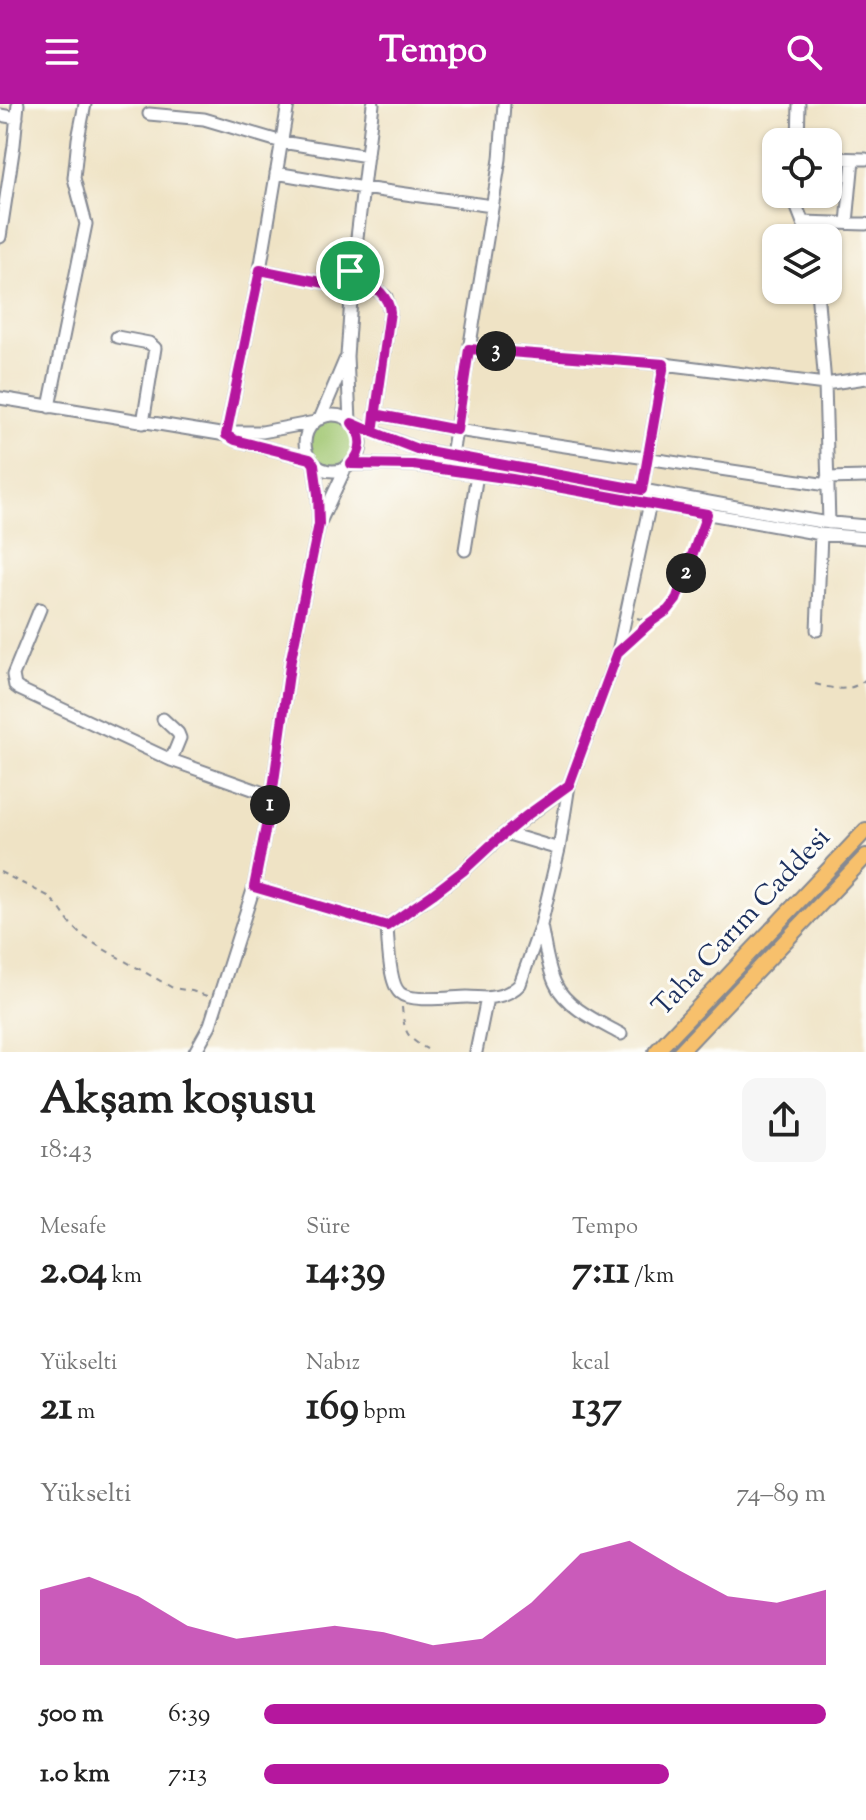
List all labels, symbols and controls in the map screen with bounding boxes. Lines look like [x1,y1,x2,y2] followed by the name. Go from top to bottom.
[379,26,487,78] text: Tempo
[40,30,84,74] icon: menu
[782,30,826,74] icon: search
[762,128,842,304] map controls
[762,128,842,208] button: locate
[762,224,842,304] button: layers
[316,237,384,305] pin
[328,249,372,293] icon: arrive
[476,331,516,371] pin: 3
[492,335,500,367] text: 3
[666,553,706,593] pin: 2
[681,557,691,589] text: 2
[250,785,290,825] pin: 1
[266,789,274,821] text: 1
[644,820,840,1026] street label: Taha Carım Caddesi
[40,1070,316,1133] text: Akşam koşusu
[742,1078,826,1162] button: share
[40,1132,92,1169] text: 18:43
[40,1212,106,1244] text: Mesafe
[306,1212,350,1244] text: Süre
[572,1212,638,1244] text: Tempo
[40,1244,107,1301] text: 2.04
[306,1244,385,1301] text: 14:39
[572,1244,630,1301] text: 7:11
[107,1261,142,1293] text: km
[630,1261,674,1293] text: /km
[40,1348,117,1380] text: Yükselti
[306,1348,360,1380] text: Nabız
[572,1348,610,1380] text: kcal
[40,1380,72,1437] text: 21
[306,1380,359,1437] text: 169
[572,1380,622,1437] text: 137
[72,1397,95,1429] text: m
[359,1397,406,1429] text: bpm
[40,1476,131,1513] text: Yükselti
[736,1476,826,1513] text: 74–89 m
[40,1696,103,1733] text: 500 m
[168,1696,210,1733] text: 6:39
[40,1756,110,1793] text: 1.0 km
[168,1756,207,1793] text: 7:13

